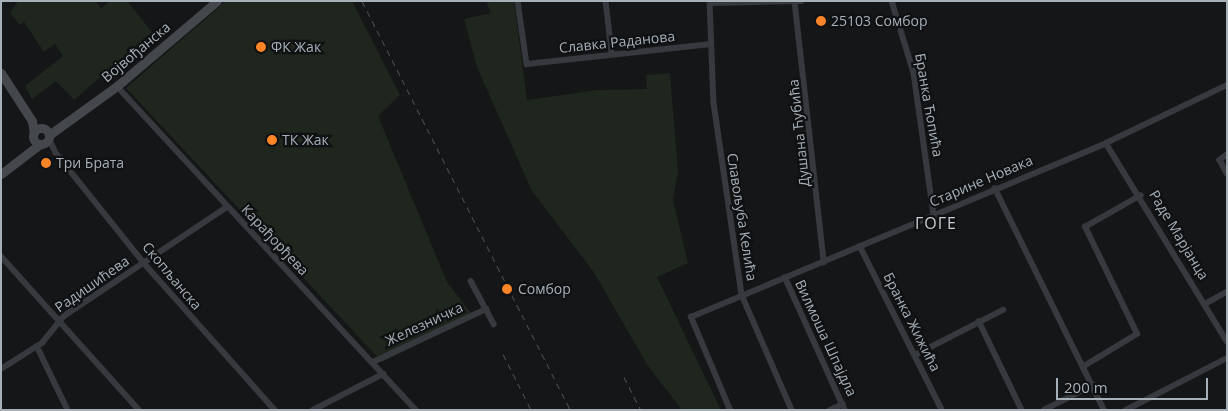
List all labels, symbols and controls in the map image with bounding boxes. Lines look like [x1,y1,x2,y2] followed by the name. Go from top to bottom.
[831,13,927,29] place label: 25103 Сомбор
[815,15,827,27] marker: 25103 Сомбор
[98,18,174,86] street label: Војвођанска
[558,28,676,56] street label: Славка Раданова
[271,39,321,55] place label: ФК Жак
[255,41,267,53] marker: ФК Жак
[912,52,946,158] street label: Бранка Ћопића
[785,78,813,188] street label: Душана Ћубића
[282,132,329,148] place label: ТК Жак
[266,134,278,146] marker: ТК Жак
[724,152,760,282] street label: Славољуба Келића
[927,152,1035,210] street label: Старине Новака
[56,155,124,171] place label: Три Брата
[40,157,52,169] marker: Три Брата
[1146,187,1212,283] street label: Раде Марјанца
[238,201,312,279] street label: Карађорђева
[915,213,957,233] district label: ГОГЕ
[139,239,205,313] street label: Скопљанска
[52,252,132,316] street label: Радишићева
[880,270,944,374] street label: Бранка Жижића
[792,277,860,399] street label: Вилмоша Шпајдла
[518,281,571,297] place label: Сомбор
[500,282,514,296] marker: Сомбор
[383,299,465,349] street label: Железничка
[1058,368,1210,400] scale bar
[1064,377,1108,397] text: 200 m

